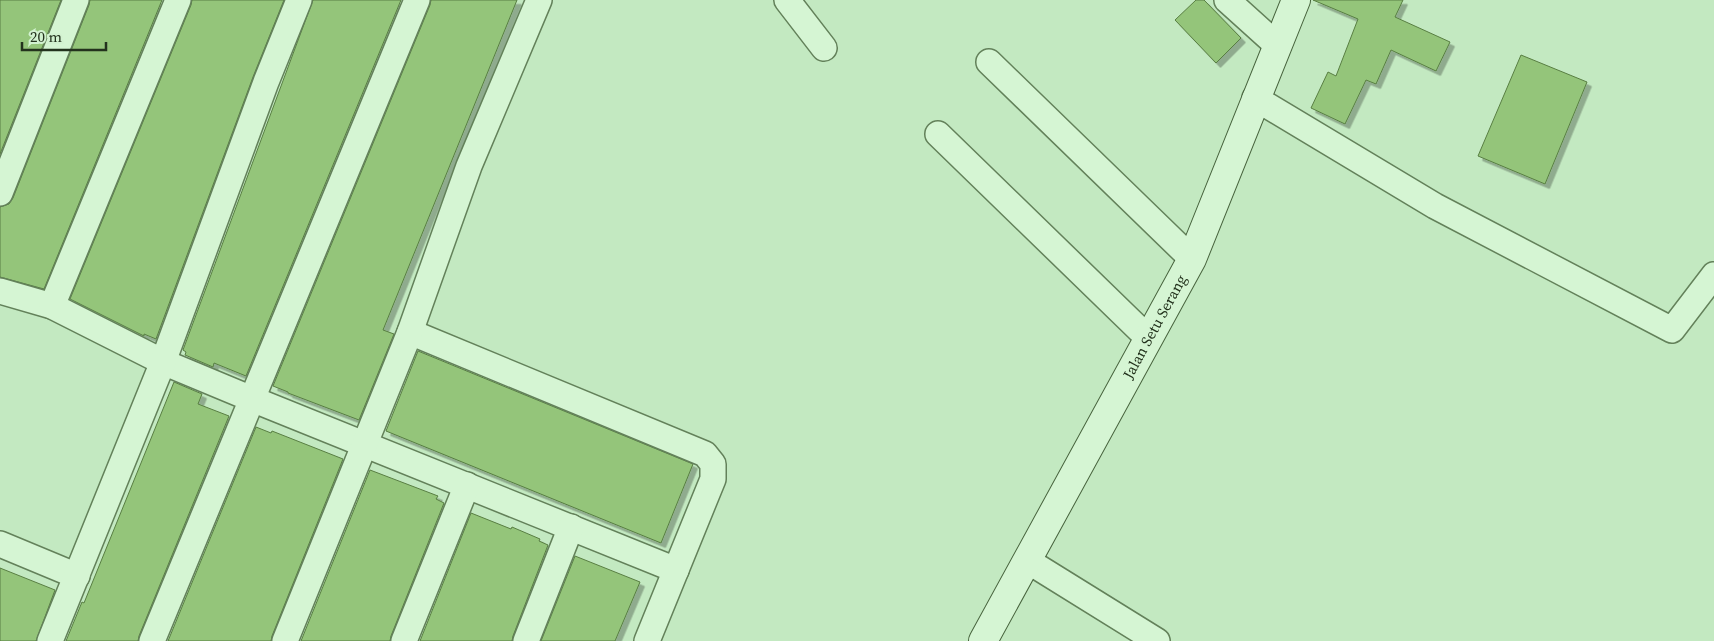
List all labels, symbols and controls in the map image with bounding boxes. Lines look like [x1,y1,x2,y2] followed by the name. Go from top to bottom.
[22,20,106,52] scale bar
[30,26,62,47] text: 20 m
[1117,271,1192,383] street label: Jalan Setu Serang

